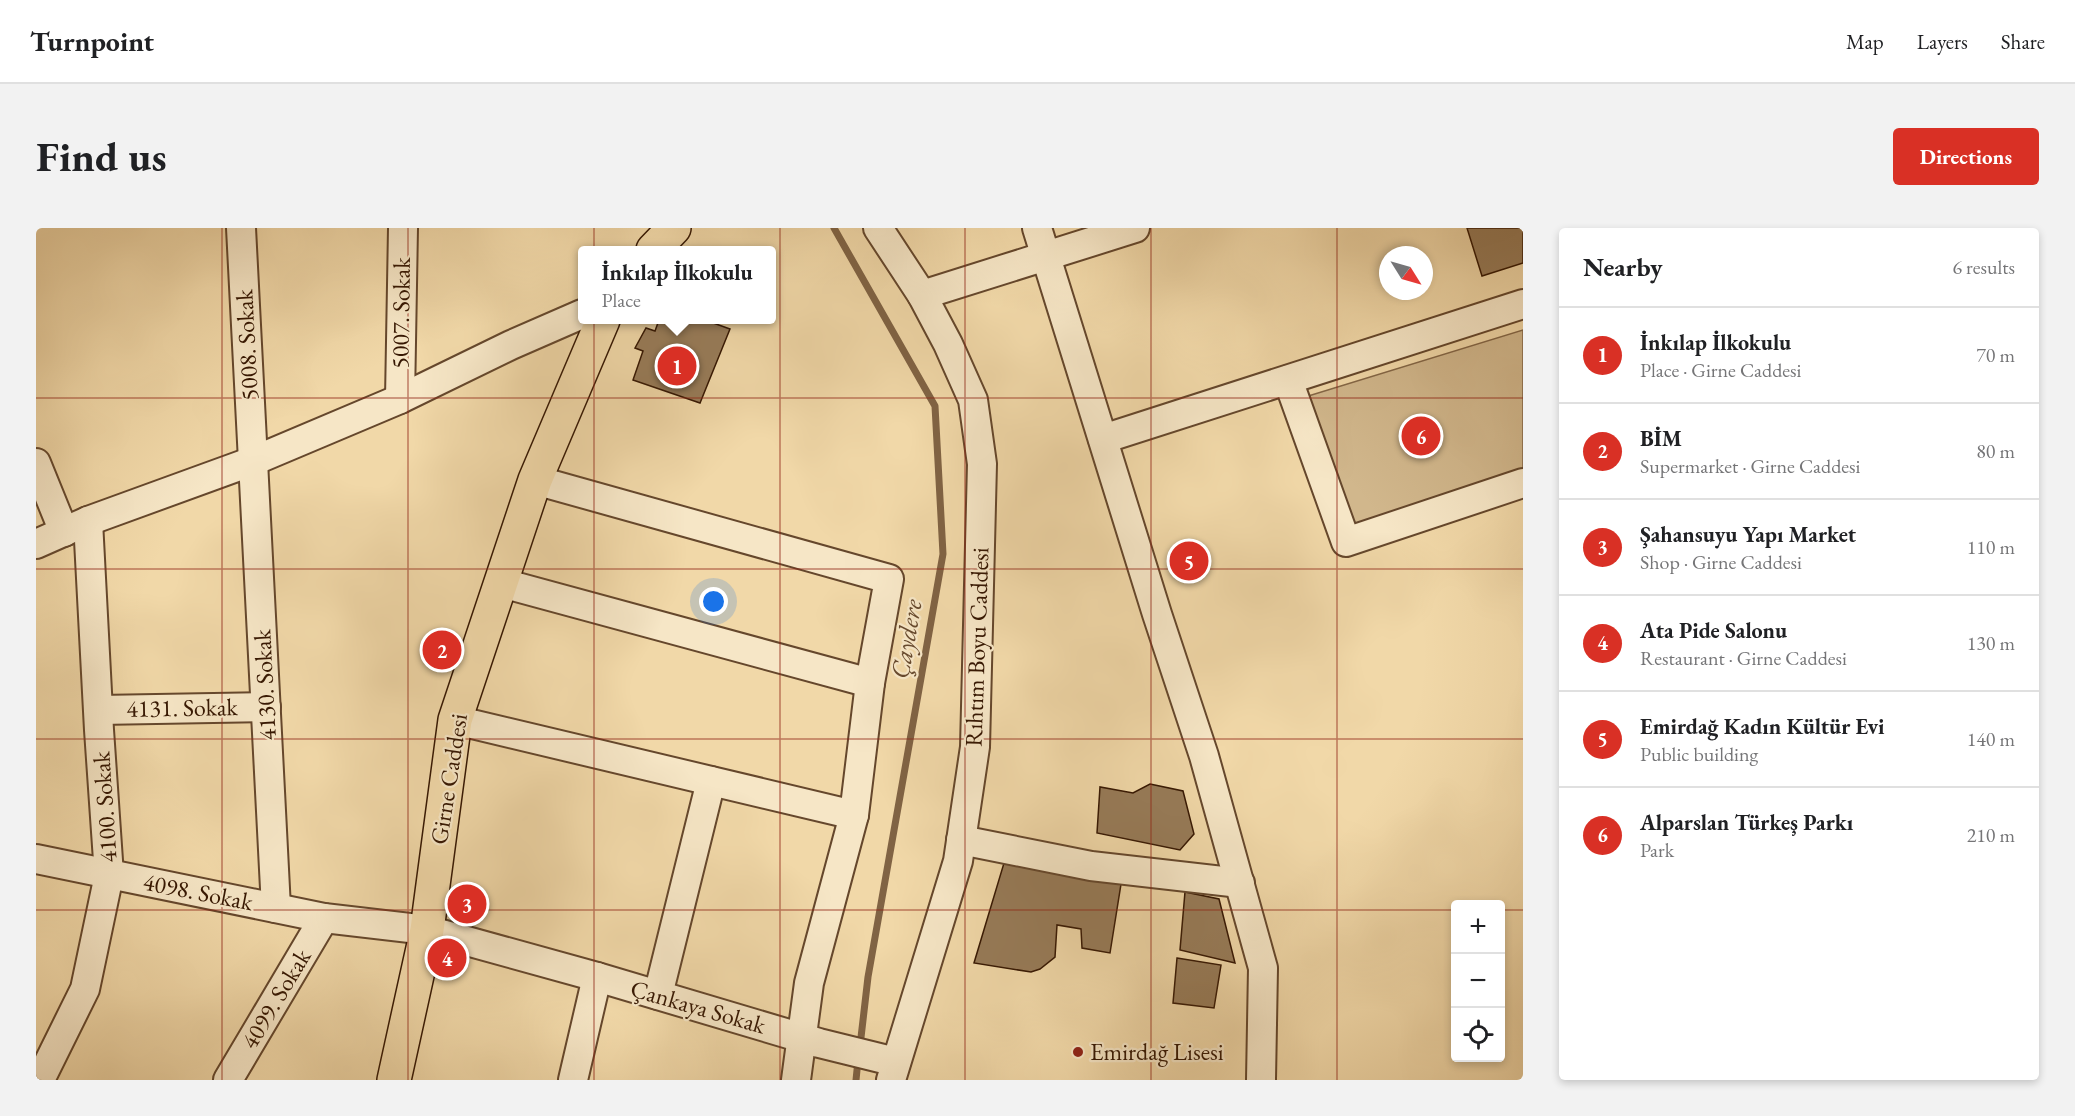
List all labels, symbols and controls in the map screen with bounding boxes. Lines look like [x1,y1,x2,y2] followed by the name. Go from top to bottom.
[30,23,154,59] text: Turnpoint
[1846,28,1884,55] text: Map
[1917,28,1968,55] text: Layers
[2001,28,2045,55] text: Share
[1893,128,2039,185] button: Directions
[36,129,167,184] text: Find us
[578,246,776,324] popup
[1379,246,1433,300] north arrow
[1583,250,1663,284] text: Nearby
[1952,254,2015,280] text: 6 results
[384,256,417,369] street label: 5007. Sokak
[601,258,753,287] text: İnkılap İlkokulu
[601,287,641,313] text: Place
[228,288,265,401] street label: 5008. Sokak
[1640,328,1791,357] text: İnkılap İlkokulu
[1597,342,1608,368] text: 1
[1976,342,2015,368] text: 70 m
[658,344,696,388] pin: 1
[1640,357,1801,383] text: Place · Girne Caddesi
[1402,414,1440,458] pin: 6
[1640,424,1682,453] text: BİM
[1597,438,1608,464] text: 2
[1976,438,2015,464] text: 80 m
[1640,453,1860,479] text: Supermarket · Girne Caddesi
[1640,520,1856,549] text: Şahansuyu Yapı Market
[1597,534,1608,560] text: 3
[1967,534,2015,560] text: 110 m
[1170,538,1208,584] pin: 5
[958,547,995,747] street label: Rıhtım Boyu Caddesi
[1640,549,1802,575] text: Shop · Girne Caddesi
[699,587,728,616] your location
[882,595,930,681] water label: Çaydere
[1640,616,1787,645] text: Ata Pide Salonu
[246,628,283,741] street label: 4130. Sokak
[422,628,462,672] pin: 2
[1597,630,1608,656] text: 4
[1967,630,2015,656] text: 130 m
[1640,645,1847,671] text: Restaurant · Girne Caddesi
[126,691,239,724] street label: 4131. Sokak
[423,711,474,847] street label: Girne Caddesi
[1640,712,1885,741] text: Emirdağ Kadın Kültür Evi
[1597,726,1608,752] text: 5
[1967,726,2015,752] text: 140 m
[1640,741,1758,767] text: Public building
[85,750,124,864] street label: 4100. Sokak
[1640,808,1853,837] text: Alparslan Türkeş Parkı
[1597,822,1608,848] text: 6
[1967,822,2015,848] text: 210 m
[1640,837,1674,863] text: Park
[141,866,256,917] street label: 4098. Sokak
[448,882,486,926] pin: 3
[1451,900,1505,1062] map controls
[1451,900,1505,954] button: +
[428,936,466,980] pin: 4
[234,942,318,1054] street label: 4099. Sokak
[1451,954,1505,1008] button: −
[627,972,770,1041] street label: Çankaya Sokak
[1451,1008,1505,1062] button: locate
[1090,1036,1224,1067] place label: Emirdağ Lisesi
[1071,1045,1085,1059] marker: Emirdağ Lisesi

